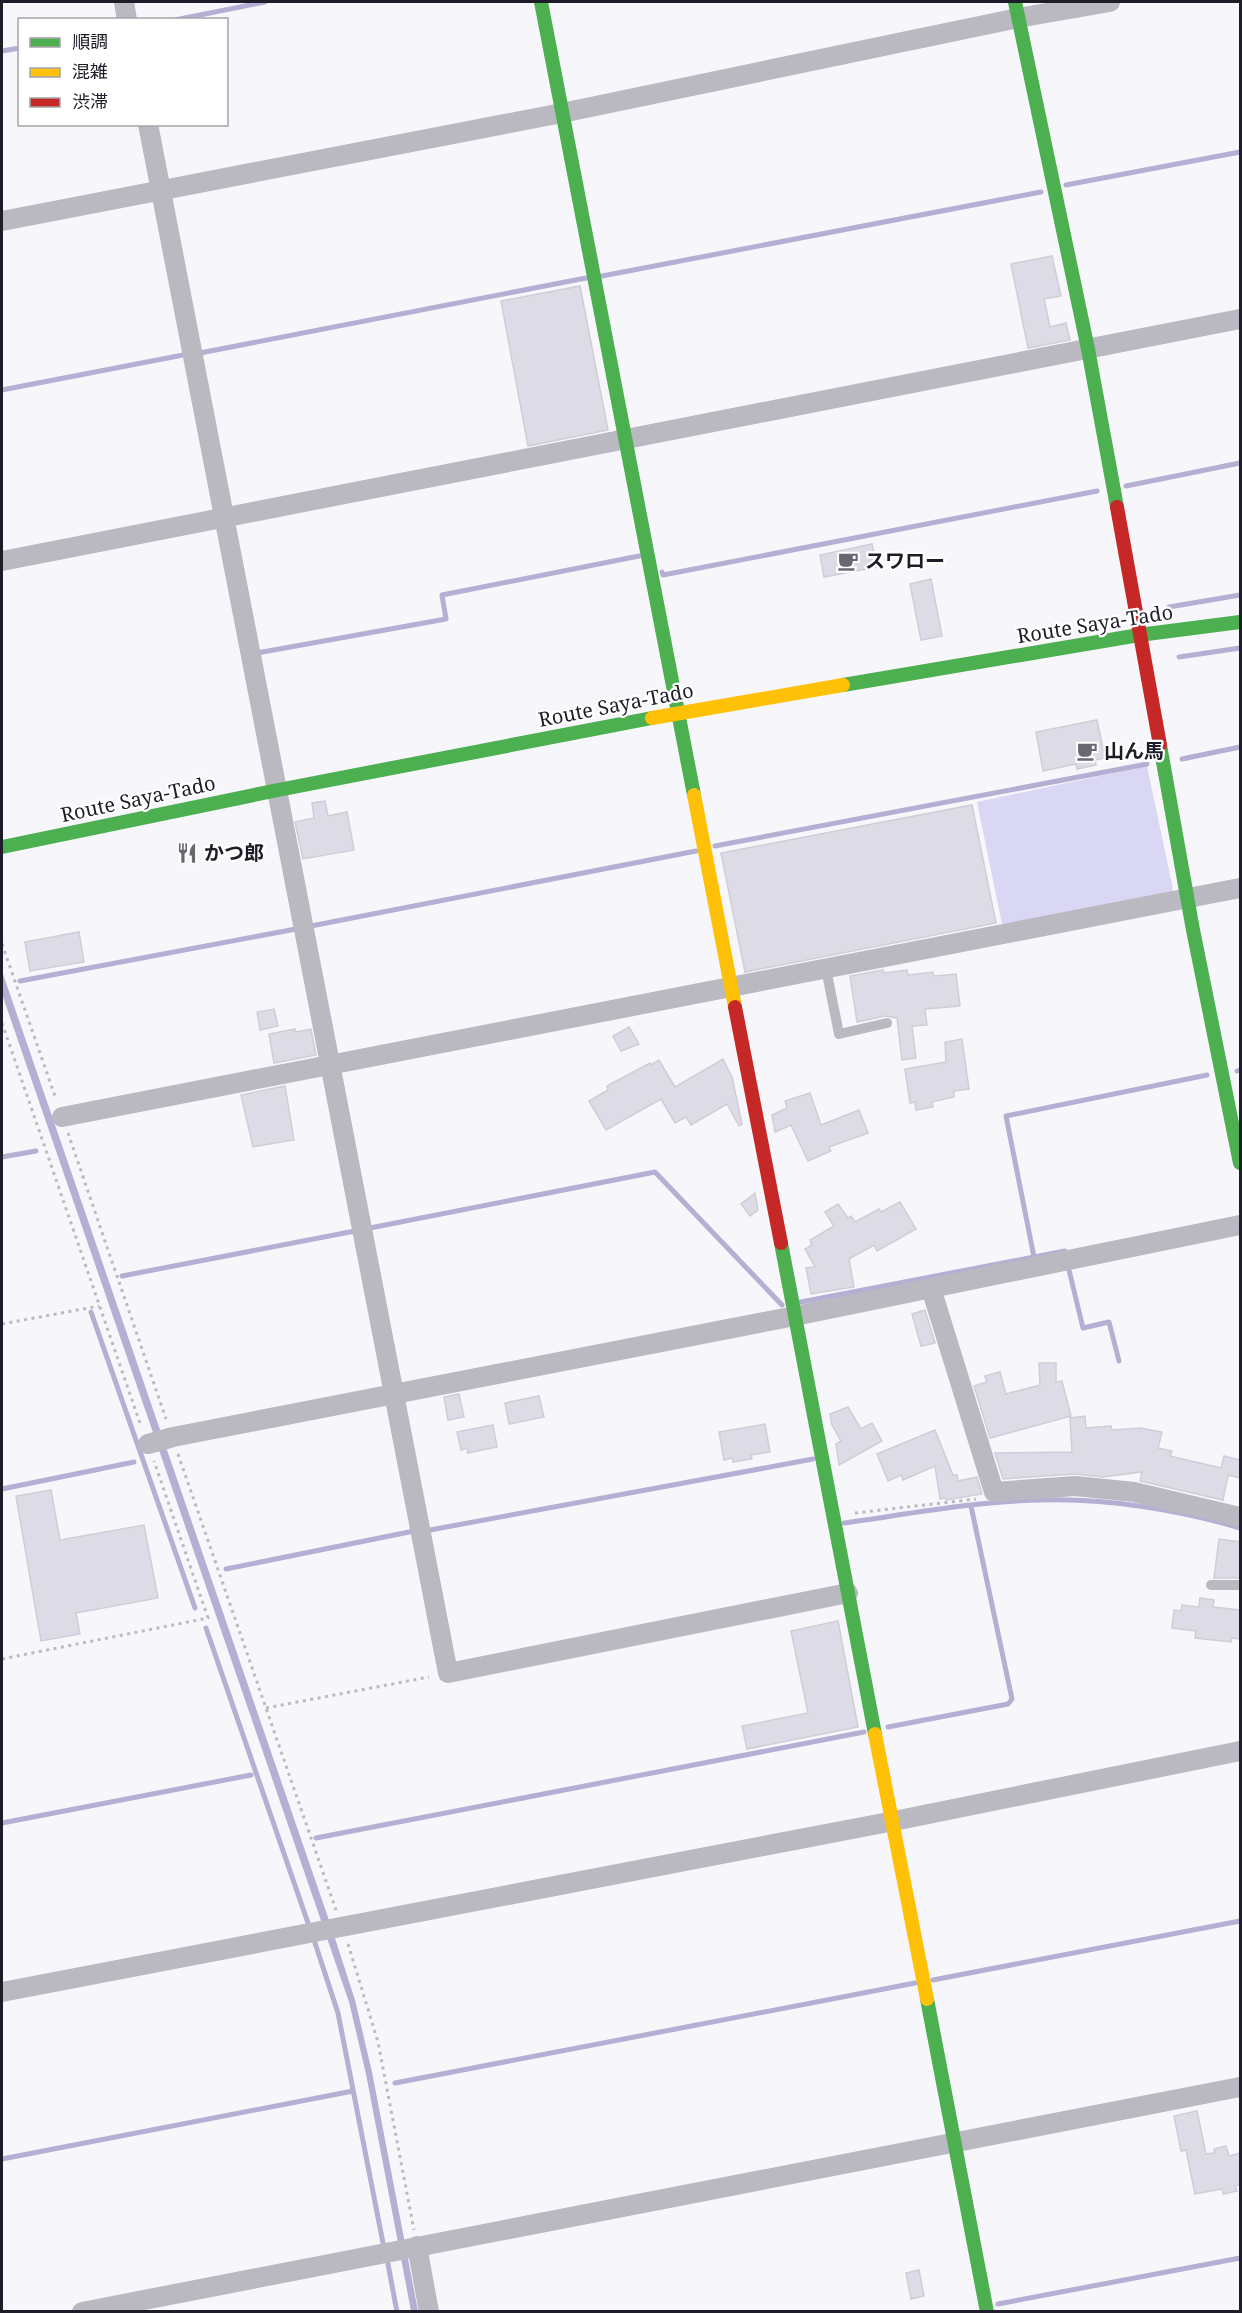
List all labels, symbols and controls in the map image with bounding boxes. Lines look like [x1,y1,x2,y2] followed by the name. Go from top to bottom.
[18,18,228,126] legend
[72,29,108,53] text: 順調
[72,59,108,83] text: 混雑
[72,89,108,113] text: 渋滞
[865,547,945,574] place label: スワロー
[836,549,860,573] cafe icon: スワロー
[1015,598,1175,649] street label: Route Saya-Tado
[536,676,696,733] street label: Route Saya-Tado
[1104,737,1164,764] place label: 山ん馬
[1075,739,1099,763] cafe icon: 山ん馬
[58,769,218,828] street label: Route Saya-Tado
[204,839,264,866] place label: かつ郎
[175,841,199,865] restaurant icon: かつ郎

